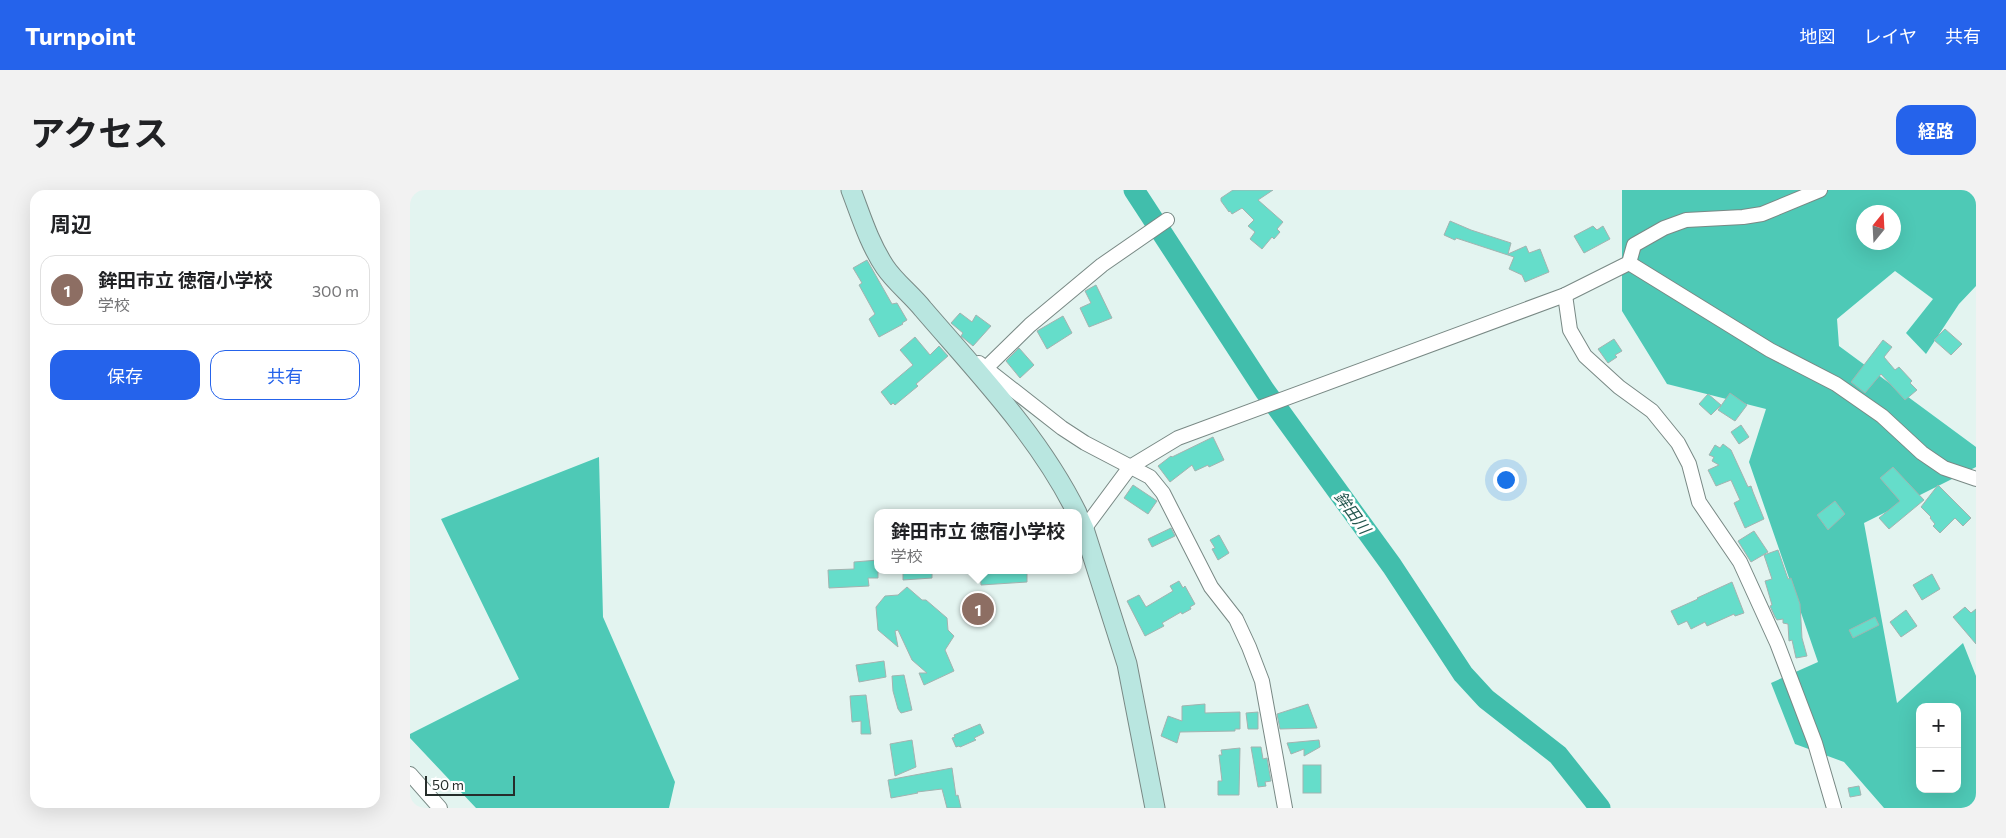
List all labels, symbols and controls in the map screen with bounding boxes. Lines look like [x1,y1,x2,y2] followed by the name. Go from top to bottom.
[25,21,136,50] text: Turnpoint
[1800,25,1836,47] text: 地図
[1864,25,1917,47] text: レイヤ
[1945,25,1981,47] text: 共有
[1896,105,1976,155] button: 経路
[30,110,168,153] text: アクセス
[1856,205,1901,250] north arrow
[50,211,92,236] text: 周辺
[98,268,273,291] text: 鉾田市立 徳宿小学校
[63,281,71,300] text: 1
[312,281,359,300] text: 300 m
[98,295,130,314] text: 学校
[50,350,200,400] button: 保存
[210,350,360,400] button: 共有
[1493,467,1519,493] your location
[1331,487,1376,539] water label: 鉾田川
[874,509,1082,574] popup
[891,519,1065,542] text: 鉾田市立 徳宿小学校
[891,546,923,565] text: 学校
[962,590,994,628] pin: 1
[1916,703,1961,793] map controls
[1916,703,1961,748] button: +
[1916,748,1961,793] button: −
[425,773,515,796] scale bar
[432,776,464,793] text: 50 m

